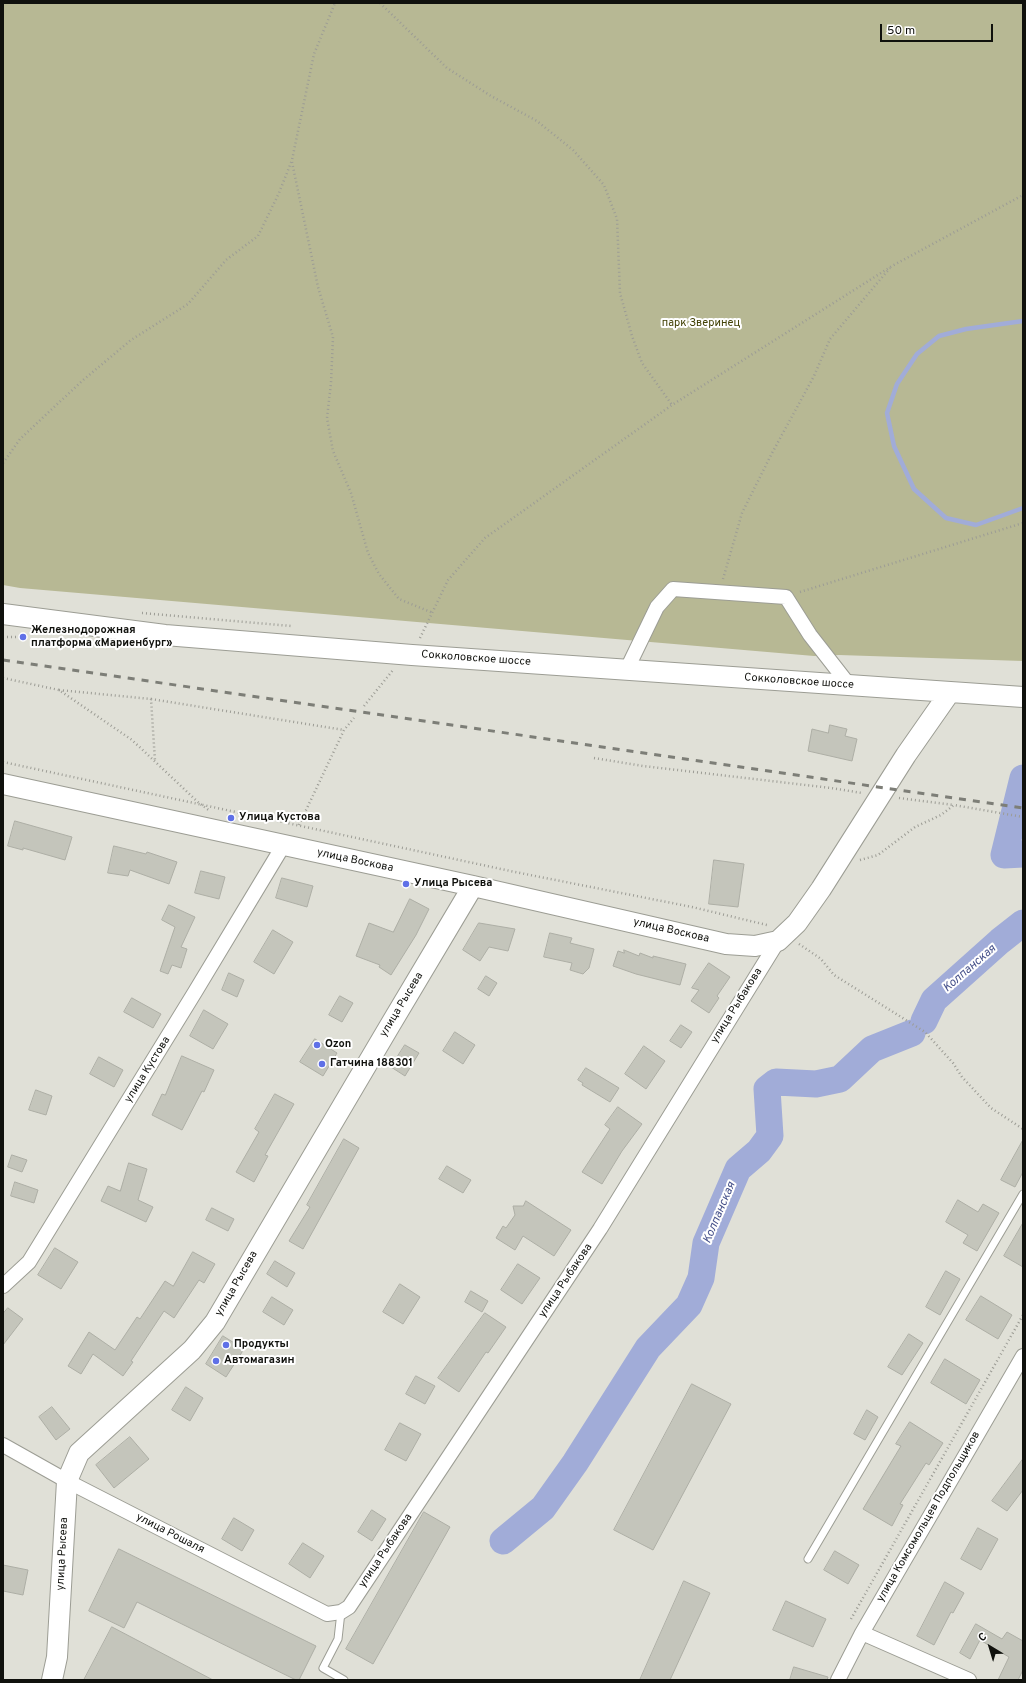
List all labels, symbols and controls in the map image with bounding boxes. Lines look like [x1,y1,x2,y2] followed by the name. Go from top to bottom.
[882,16,995,42] scale bar
[887,23,915,39] text: 50 m
[662,317,740,331] park label: парк Зверинец
[31,624,172,650] place label: Железнодорожная платформа «Мариенбург»
[18,632,28,642] marker: Железнодорожная платформа «Мариенбург»
[421,649,531,669] street label: Сокколовское шоссе
[744,672,854,692] street label: Сокколовское шоссе
[239,811,320,825] place label: Улица Кустова
[226,813,236,823] marker: Улица Кустова
[316,846,394,876] street label: улица Воскова
[414,877,492,891] place label: Улица Рысева
[401,879,411,889] marker: Улица Рысева
[632,916,710,946] street label: улица Воскова
[941,942,999,996] water label: Колпанская
[709,966,765,1046] street label: улица Рыбакова
[377,970,427,1040] street label: улица Рысева
[122,1034,174,1106] street label: улица Кустова
[325,1038,351,1052] place label: Ozon
[312,1040,322,1050] marker: Ozon
[330,1057,413,1071] place label: Гатчина 188301
[317,1059,327,1069] marker: Гатчина 188301
[701,1180,739,1246] water label: Колпанская
[536,1242,596,1320] street label: улица Рыбакова
[213,1249,261,1319] street label: улица Рысева
[234,1338,289,1352] place label: Продукты
[221,1340,231,1350] marker: Продукты
[224,1354,295,1368] place label: Автомагазин
[211,1356,221,1366] marker: Автомагазин
[875,1429,983,1605] street label: улица Комсомольцев Подпольщиков
[133,1511,207,1557] street label: улица Рошаля
[356,1512,416,1590] street label: улица Рыбакова
[54,1517,72,1591] street label: улица Рысева
[970,1627,1010,1667] north arrow
[976,1630,990,1645] text: С

